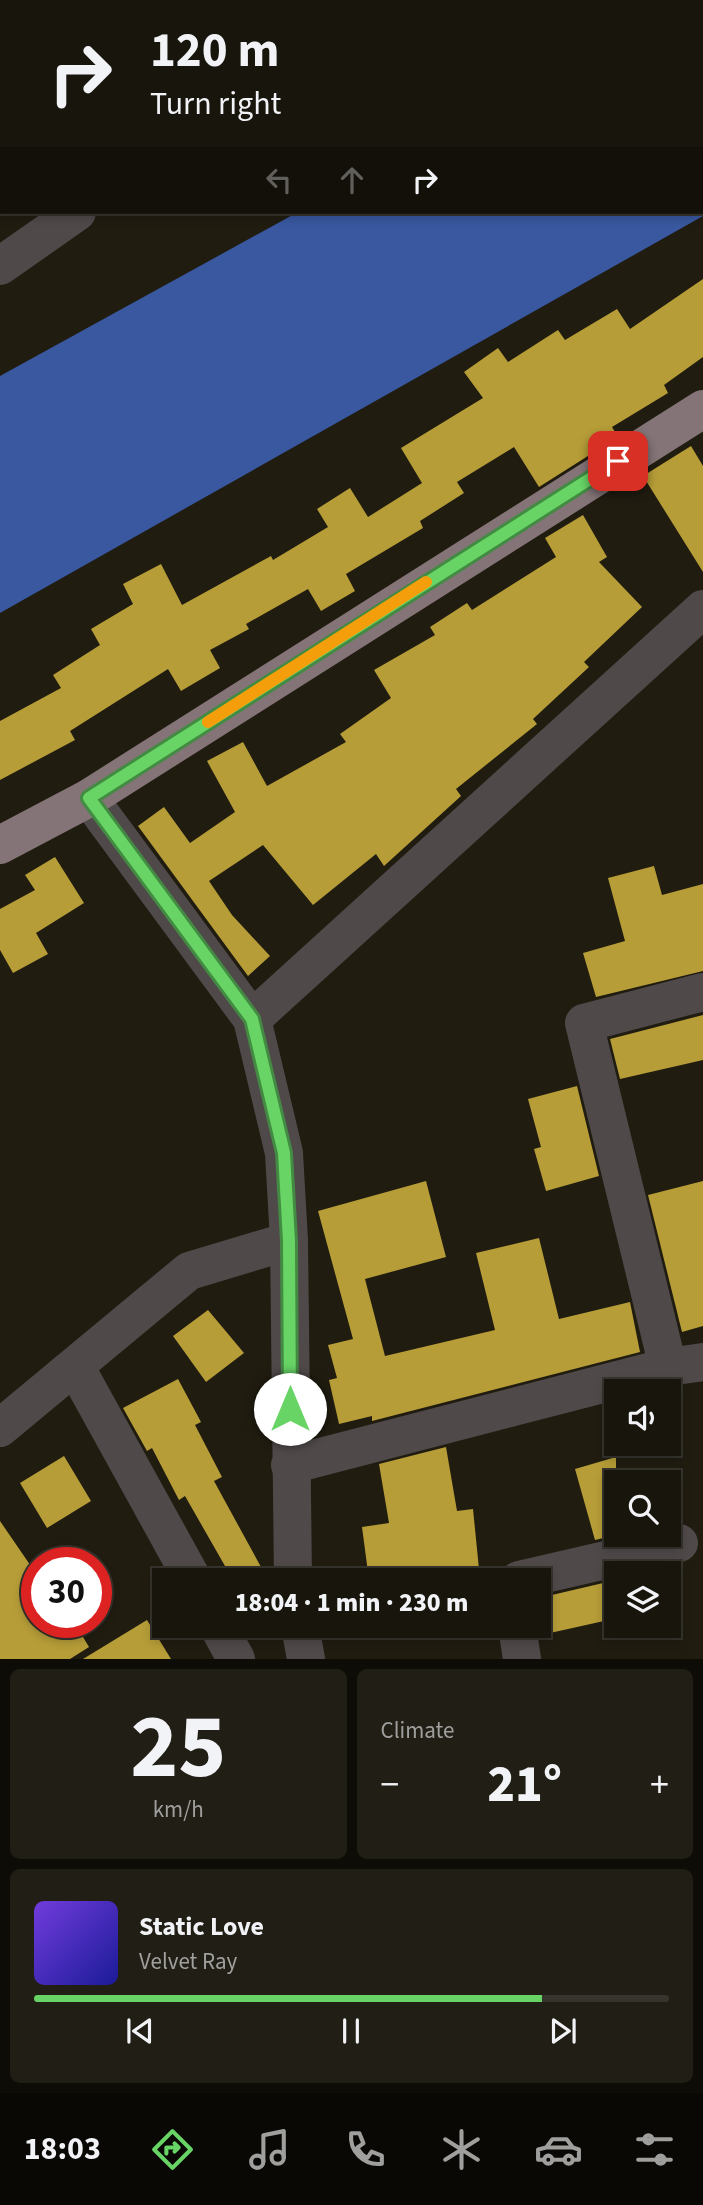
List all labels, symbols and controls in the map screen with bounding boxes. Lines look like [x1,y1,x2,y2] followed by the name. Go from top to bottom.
[150,16,279,86] text: 120 m
[35,28,126,119] icon: right
[150,81,281,127] text: Turn right
[260,161,298,199] icon: left
[333,161,371,199] icon: ahead
[406,161,444,199] icon: right
[588,431,648,491] pin
[599,442,637,480] icon: arrive
[253,1372,327,1446] position arrow
[604,1379,681,1638] map controls
[604,1379,681,1456] button: sound
[604,1470,681,1547] button: search
[21,1547,112,1638] speed limit sign: 30
[604,1561,681,1638] button: layers
[235,1584,468,1621] text: 18:04 · 1 min · 230 m
[130,1683,226,1812] text: 25
[381,1714,454,1747] text: Climate
[487,1748,562,1822] text: 21°
[381,1758,399,1812] text: −
[650,1758,669,1812] text: +
[153,1793,204,1826] text: km/h
[139,1908,264,1945] text: Static Love
[139,1945,237,1978] text: Velvet Ray
[121,2012,159,2050] icon: previous
[332,2012,370,2050] icon: pause
[544,2012,582,2050] icon: next
[148,2125,197,2174] icon: directions
[245,2125,294,2174] icon: music
[341,2125,390,2174] icon: phone
[437,2125,486,2174] icon: climate
[534,2125,583,2174] icon: car
[630,2125,679,2174] icon: filters
[24,2126,101,2172] text: 18:03

